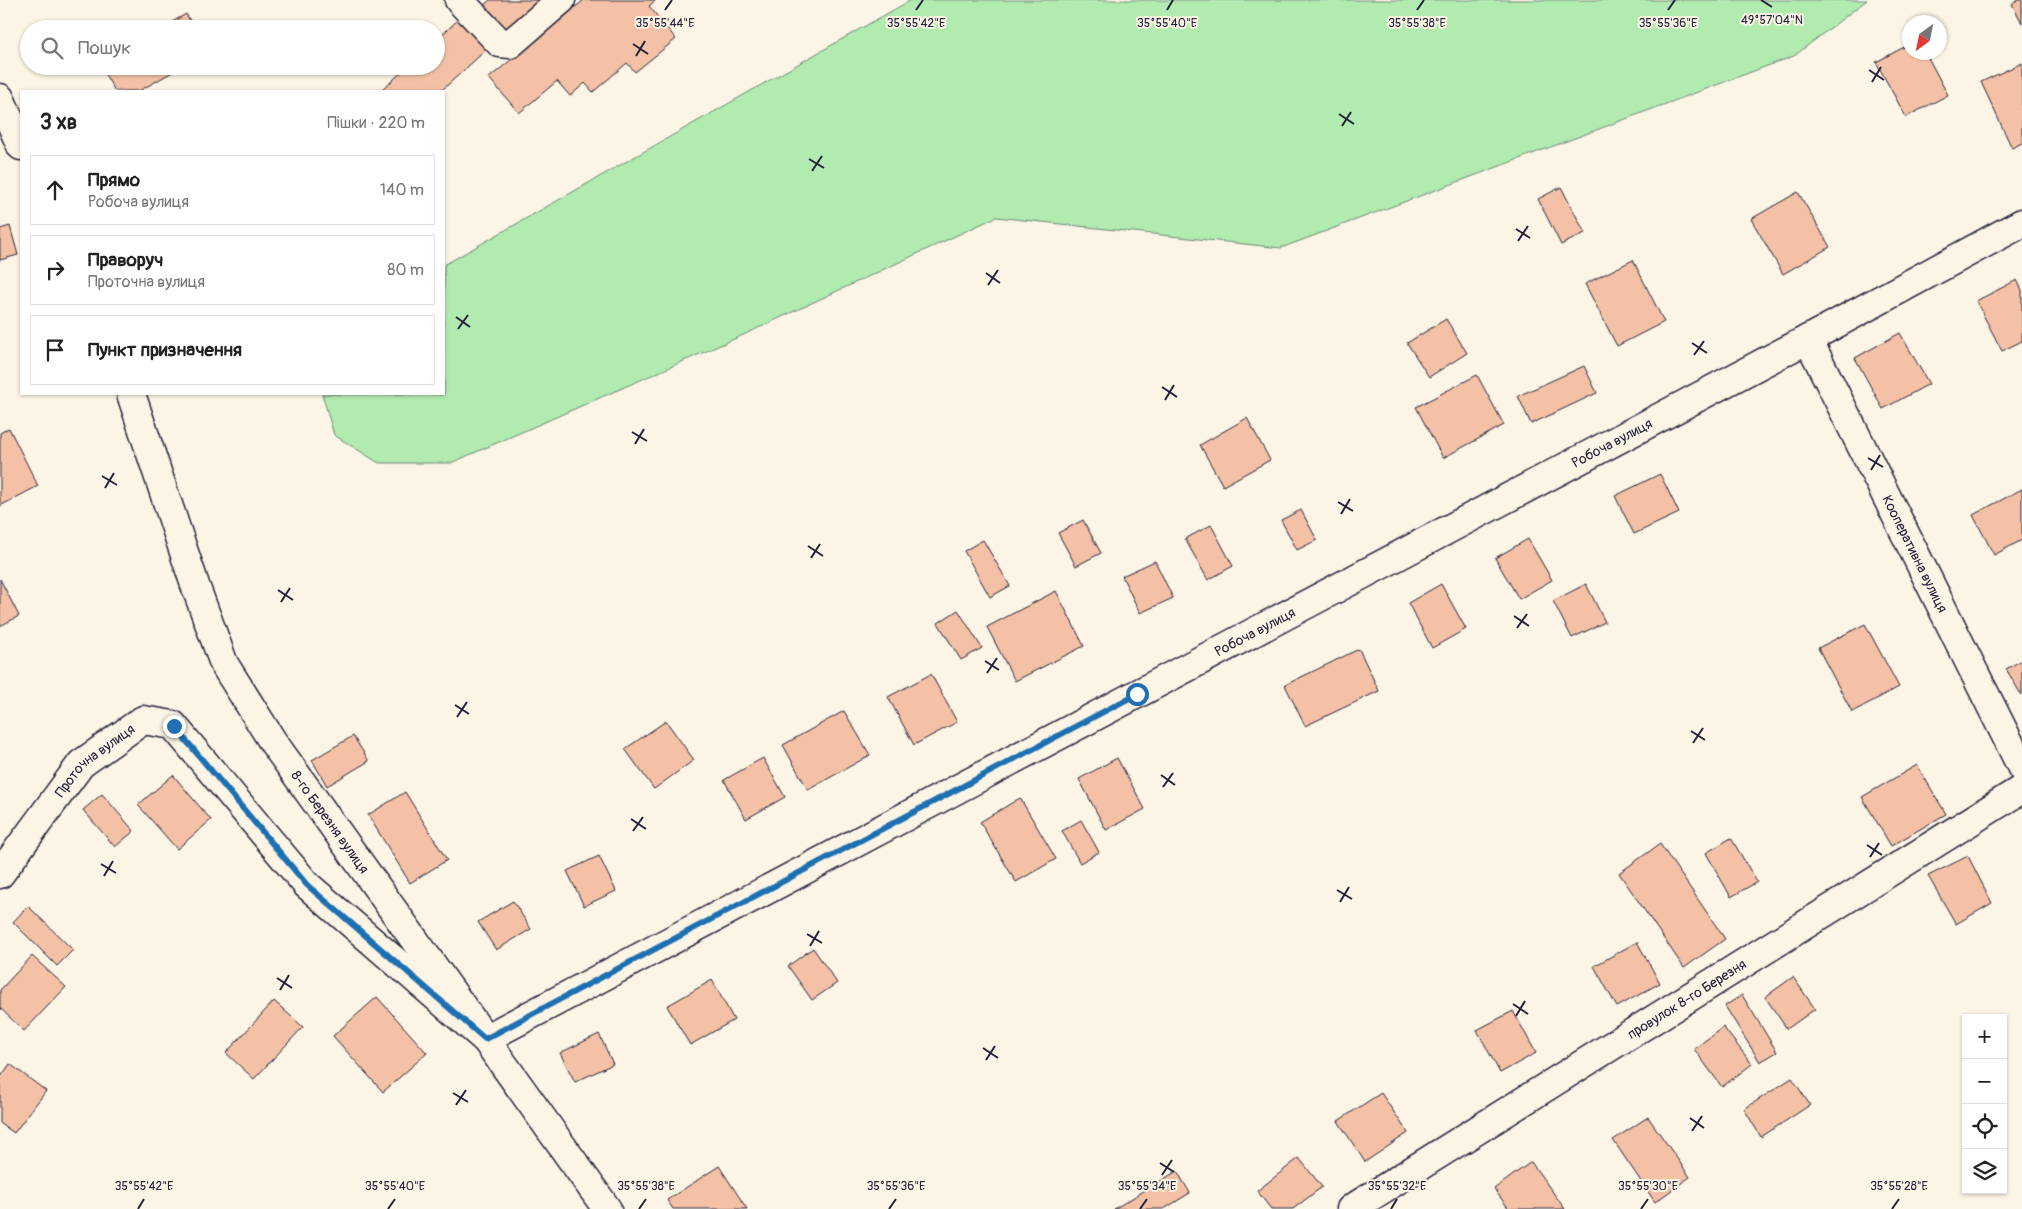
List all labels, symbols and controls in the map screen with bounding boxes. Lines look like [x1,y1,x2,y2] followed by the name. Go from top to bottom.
[1741,13,1803,28] text: 49°57'04"N
[1902,15,1947,60] north arrow
[636,16,694,31] text: 35°55'44"E
[887,16,945,31] text: 35°55'42"E
[1137,16,1197,31] text: 35°55'40"E
[1388,16,1446,31] text: 35°55'38"E
[1639,16,1697,31] text: 35°55'36"E
[20,20,445,75] search box
[38,34,66,62] icon: search
[78,36,131,60] text: Пошук
[40,109,77,136] text: 3 хв
[327,113,425,133] text: Пішки · 220 m
[88,168,140,192] text: Прямо
[41,176,69,204] icon: ahead
[380,180,424,200] text: 140 m
[88,192,189,212] text: Робоча вулиця
[88,248,163,272] text: Праворуч
[41,256,69,284] icon: right
[387,260,424,280] text: 80 m
[88,272,205,292] text: Проточна вулиця
[41,336,69,364] icon: arrive
[88,338,242,362] text: Пункт призначення
[1569,415,1655,471] street label: Робоча вулиця
[1878,493,1951,615] street label: Кооперативна вулиця
[1212,604,1298,660] street label: Робоча вулиця
[1126,683,1149,706] route start
[163,715,186,738] route end
[51,721,138,801] street label: Проточна вулиця
[287,767,372,877] street label: 8-го Березня вулиця
[1624,956,1749,1043] street label: провулок 8-го Березня
[1962,1014,2007,1194] map controls
[1962,1014,2007,1059] button: +
[1962,1059,2007,1104] button: −
[1962,1104,2007,1149] button: locate
[1962,1149,2007,1194] button: layers
[115,1179,173,1194] text: 35°55'42"E
[365,1179,425,1194] text: 35°55'40"E
[617,1179,675,1194] text: 35°55'38"E
[867,1179,925,1194] text: 35°55'36"E
[1118,1179,1176,1194] text: 35°55'34"E
[1368,1179,1426,1194] text: 35°55'32"E
[1618,1179,1678,1194] text: 35°55'30"E
[1870,1179,1928,1194] text: 35°55'28"E

